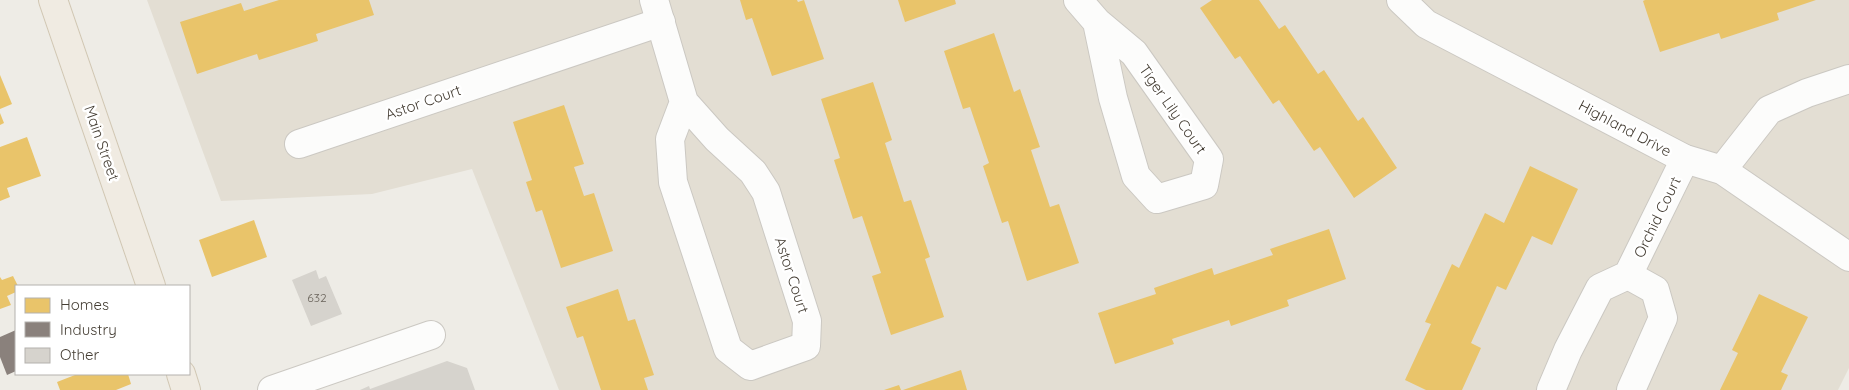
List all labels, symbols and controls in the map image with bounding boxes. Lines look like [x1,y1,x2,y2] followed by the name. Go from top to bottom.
[1135,61,1211,157] street label: Tiger Lily Court
[383,80,463,124] street label: Astor Court
[1575,96,1675,160] street label: Highland Drive
[80,103,124,183] street label: Main Street
[1629,173,1685,261] street label: Orchid Court
[771,235,813,315] street label: Astor Court
[15,285,190,375] legend
[307,290,327,305] house number: 632
[60,295,109,314] text: Homes
[60,320,117,339] text: Industry
[60,345,100,364] text: Other

